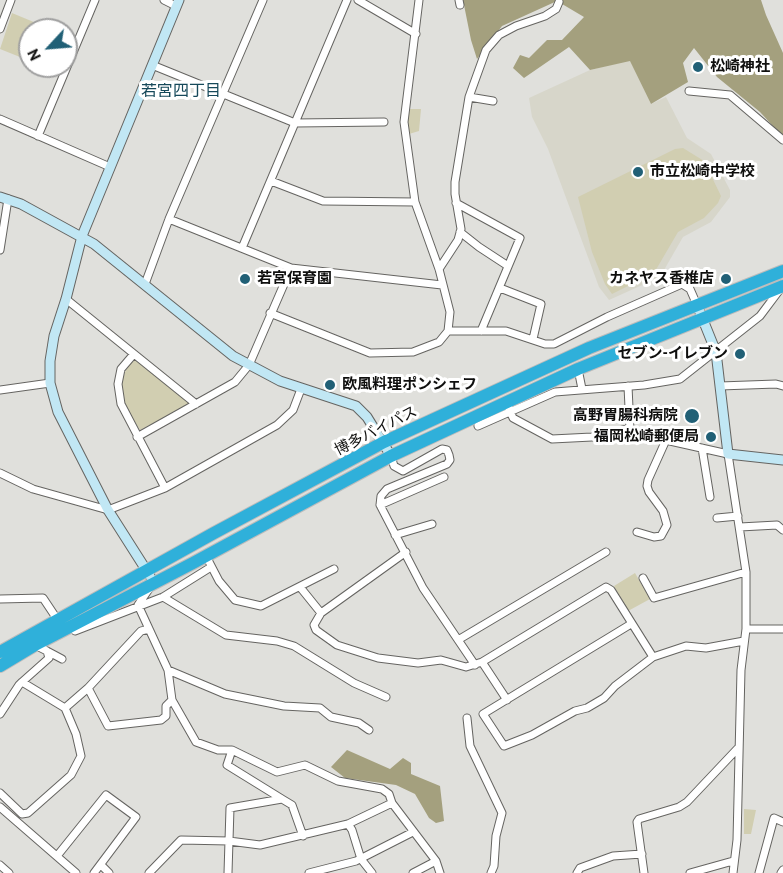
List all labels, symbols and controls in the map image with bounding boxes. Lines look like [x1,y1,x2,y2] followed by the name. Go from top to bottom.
[18,18,78,78] north arrow
[22,46,45,64] text: N
[710,58,770,76] place label: 松崎神社
[691,60,705,74] marker: 松崎神社
[141,81,221,101] district label: 若宮四丁目
[650,163,755,181] place label: 市立松崎中学校
[631,165,645,179] marker: 市立松崎中学校
[257,270,332,288] place label: 若宮保育園
[609,270,714,288] place label: カネヤス香椎店
[238,272,252,286] marker: 若宮保育園
[719,272,733,286] marker: カネヤス香椎店
[618,345,728,363] place label: セブン-イレブン
[733,347,747,361] marker: セブン-イレブン
[342,376,477,394] place label: 欧風料理ポンシェフ
[323,378,337,392] marker: 欧風料理ポンシェフ
[332,403,420,459] street label: 博多バイパス
[573,407,678,425] place label: 高野胃腸科病院
[683,407,701,425] marker: 高野胃腸科病院
[594,428,699,446] place label: 福岡松崎郵便局
[704,430,718,444] marker: 福岡松崎郵便局

